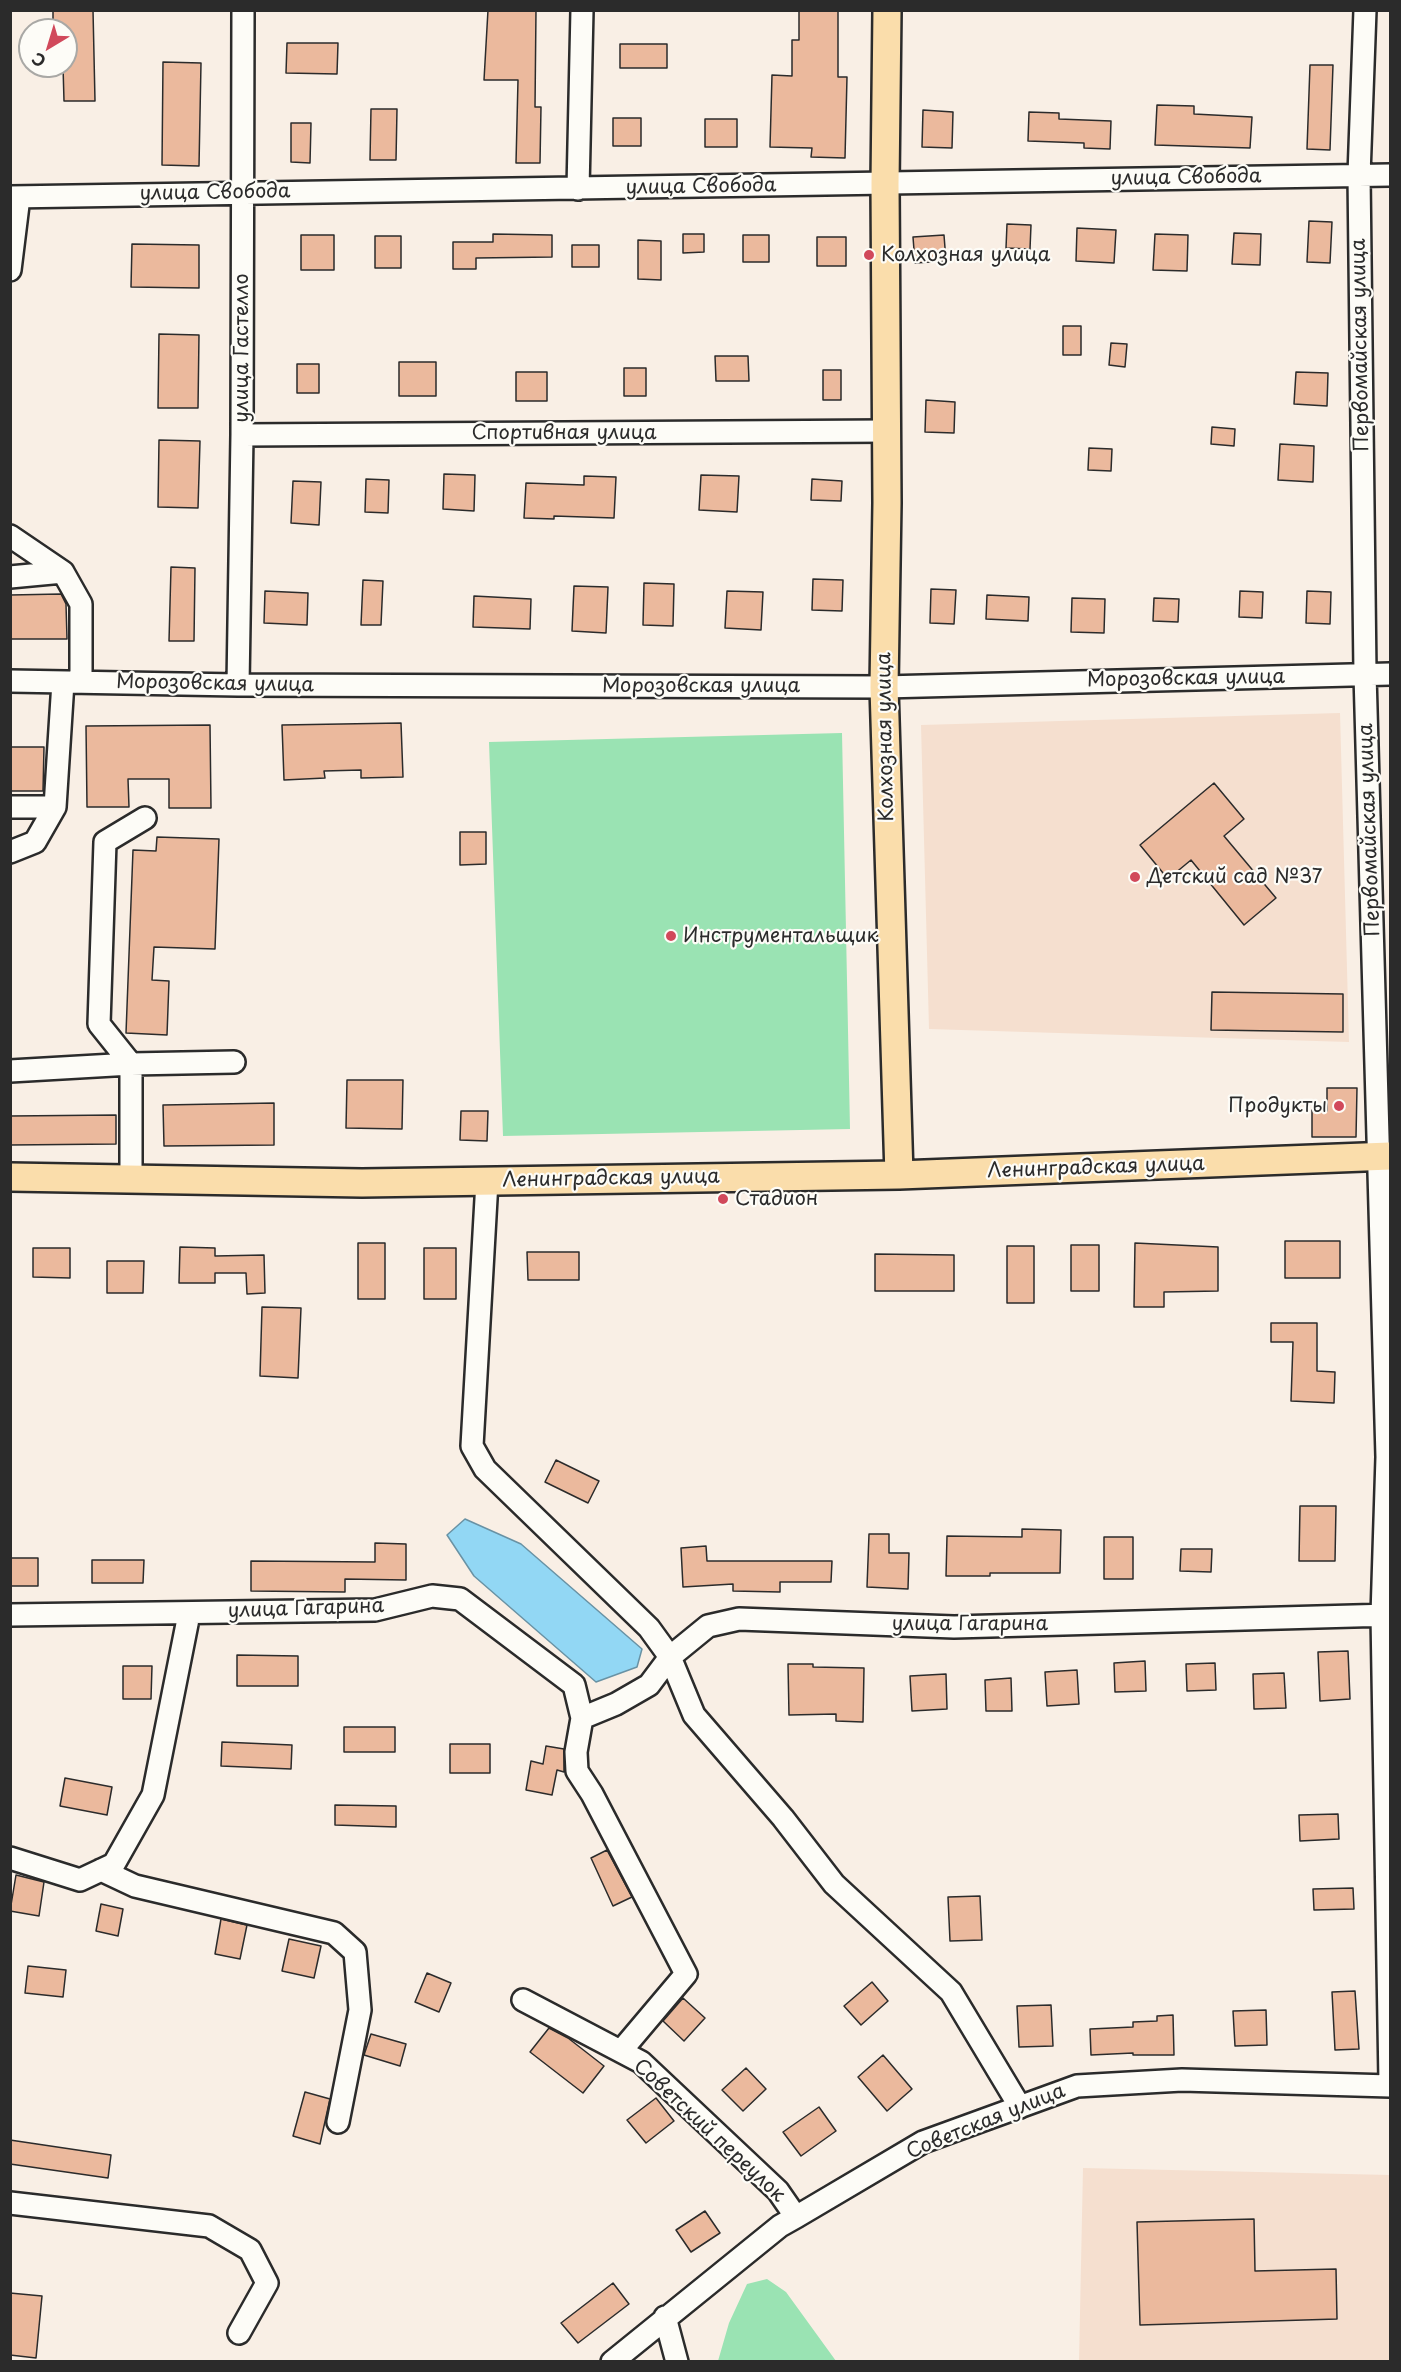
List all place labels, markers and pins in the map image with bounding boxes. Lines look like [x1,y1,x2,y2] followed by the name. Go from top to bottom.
[881,243,1050,267] place label: Колхозная улица
[862,248,876,262] marker: Колхозная улица
[1147,865,1323,889] place label: Детский сад №37
[1128,870,1142,884] marker: Детский сад №37
[683,924,878,948] place label: Инструментальщик
[664,929,678,943] marker: Инструментальщик
[1228,1094,1327,1118] place label: Продукты
[1332,1099,1346,1113] marker: Продукты
[735,1187,818,1211] place label: Стадион
[716,1192,730,1206] marker: Стадион

